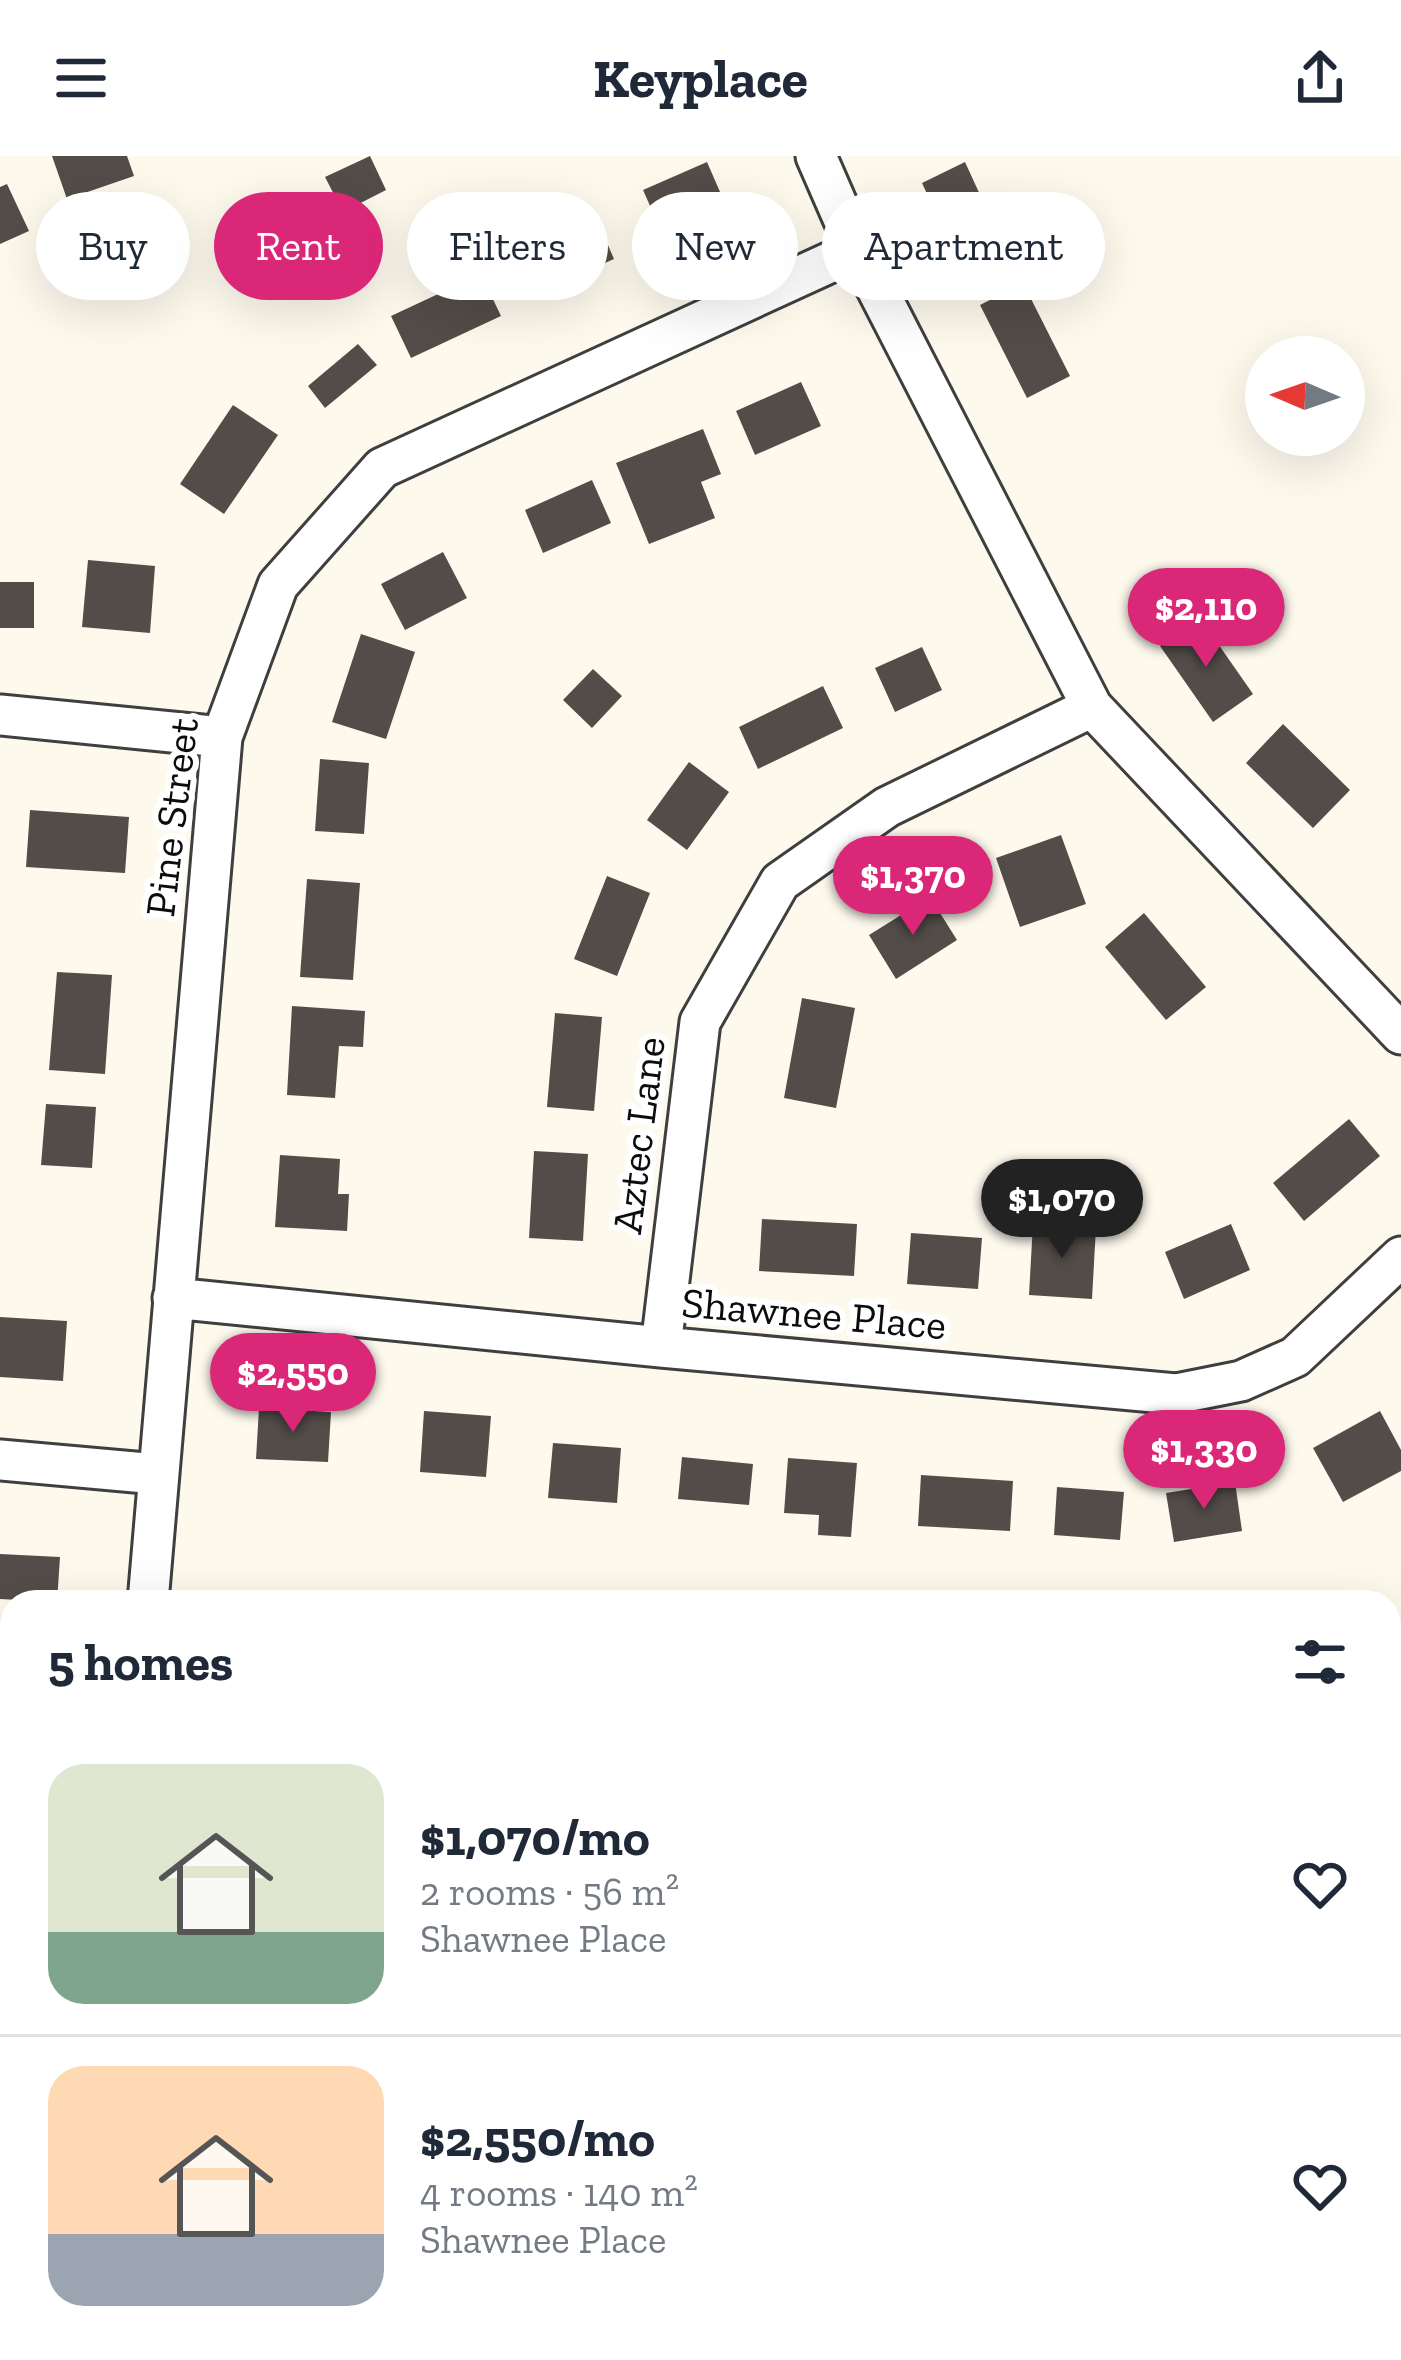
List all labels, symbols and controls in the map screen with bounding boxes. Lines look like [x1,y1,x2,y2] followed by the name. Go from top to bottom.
[48,45,114,111] icon: menu
[1287,45,1353,111] icon: share
[593,46,808,111] text: Keyplace
[36,192,190,300] chip: Buy
[214,192,383,300] chip: Rent
[407,192,608,300] chip: Filters
[632,192,798,300] chip: New
[822,192,1105,300] chip: Apartment
[1245,336,1365,456] north arrow
[1245,336,1365,456] map controls
[1108,568,1304,670] pin: $2,110
[1155,583,1257,630] text: $2,110
[134,714,209,919] street label: Pine Street
[815,836,1011,938] pin: $1,370
[860,851,966,898] text: $1,370
[601,1034,676,1236] street label: Aztec Lane
[964,1159,1160,1261] pin: $1,070
[1008,1174,1116,1221] text: $1,070
[680,1277,948,1350] street label: Shawnee Place
[195,1333,391,1435] pin: $2,550
[237,1348,349,1395] text: $2,550
[1106,1410,1302,1512] pin: $1,330
[1150,1425,1258,1472] text: $1,330
[1287,1629,1353,1695] icon: filters
[48,1632,233,1693] text: 5 homes
[420,1807,650,1868] text: $1,070/mo
[144,1812,288,1956] icon: home
[1287,1851,1353,1917] icon: heart
[420,1868,679,1915] text: 2 rooms · 56 m²
[420,1915,666,1962] text: Shawnee Place
[420,2108,655,2169] text: $2,550/mo
[144,2114,288,2258] icon: home
[1287,2153,1353,2219] icon: heart
[420,2169,698,2216] text: 4 rooms · 140 m²
[420,2216,666,2263] text: Shawnee Place

